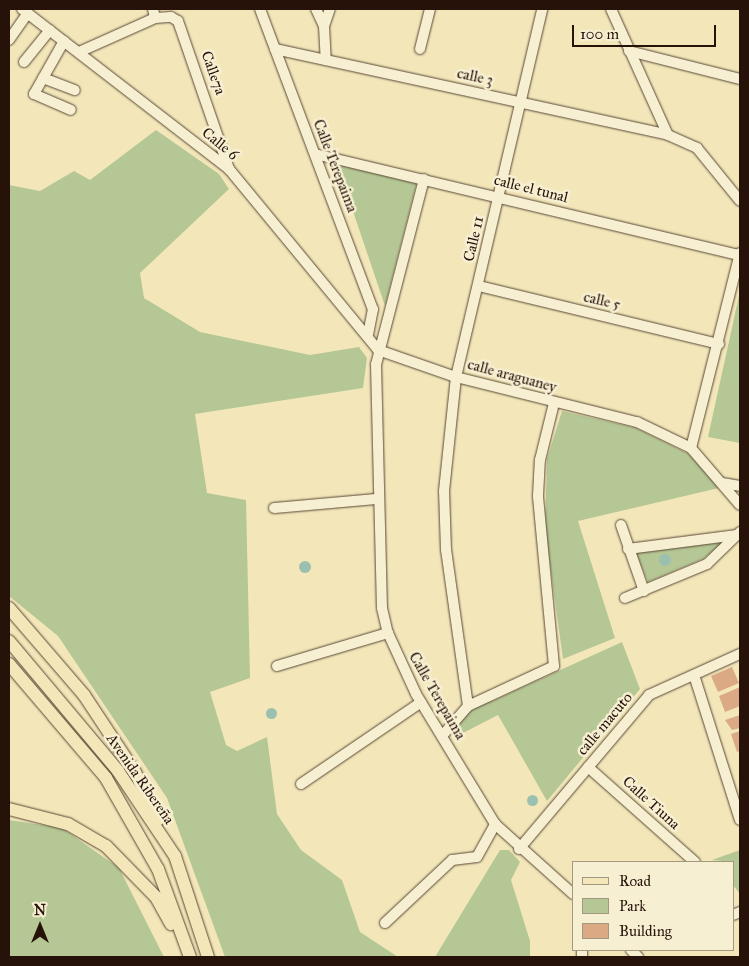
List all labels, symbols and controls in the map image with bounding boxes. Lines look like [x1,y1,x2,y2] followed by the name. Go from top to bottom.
[574,15,718,47] scale bar
[580,25,619,43] text: 100 m
[197,49,229,97] street label: Calle7a
[455,64,495,90] street label: calle 3
[309,117,361,215] street label: Calle Terepaima
[198,124,242,164] street label: Calle 6
[492,171,570,207] street label: calle el tunal
[460,215,488,263] street label: Calle 11
[582,288,622,314] street label: calle 5
[466,355,558,397] street label: calle araguaney
[405,649,469,743] street label: Calle Terepaima
[574,689,636,759] street label: calle macuto
[102,730,178,828] street label: Avenida Ribereña
[619,773,683,833] street label: Calle Tiuna
[572,861,734,951] legend
[619,872,651,890] text: Road
[619,897,646,915] text: Park
[15,901,65,951] north arrow
[34,902,46,919] text: N
[619,922,672,940] text: Building

